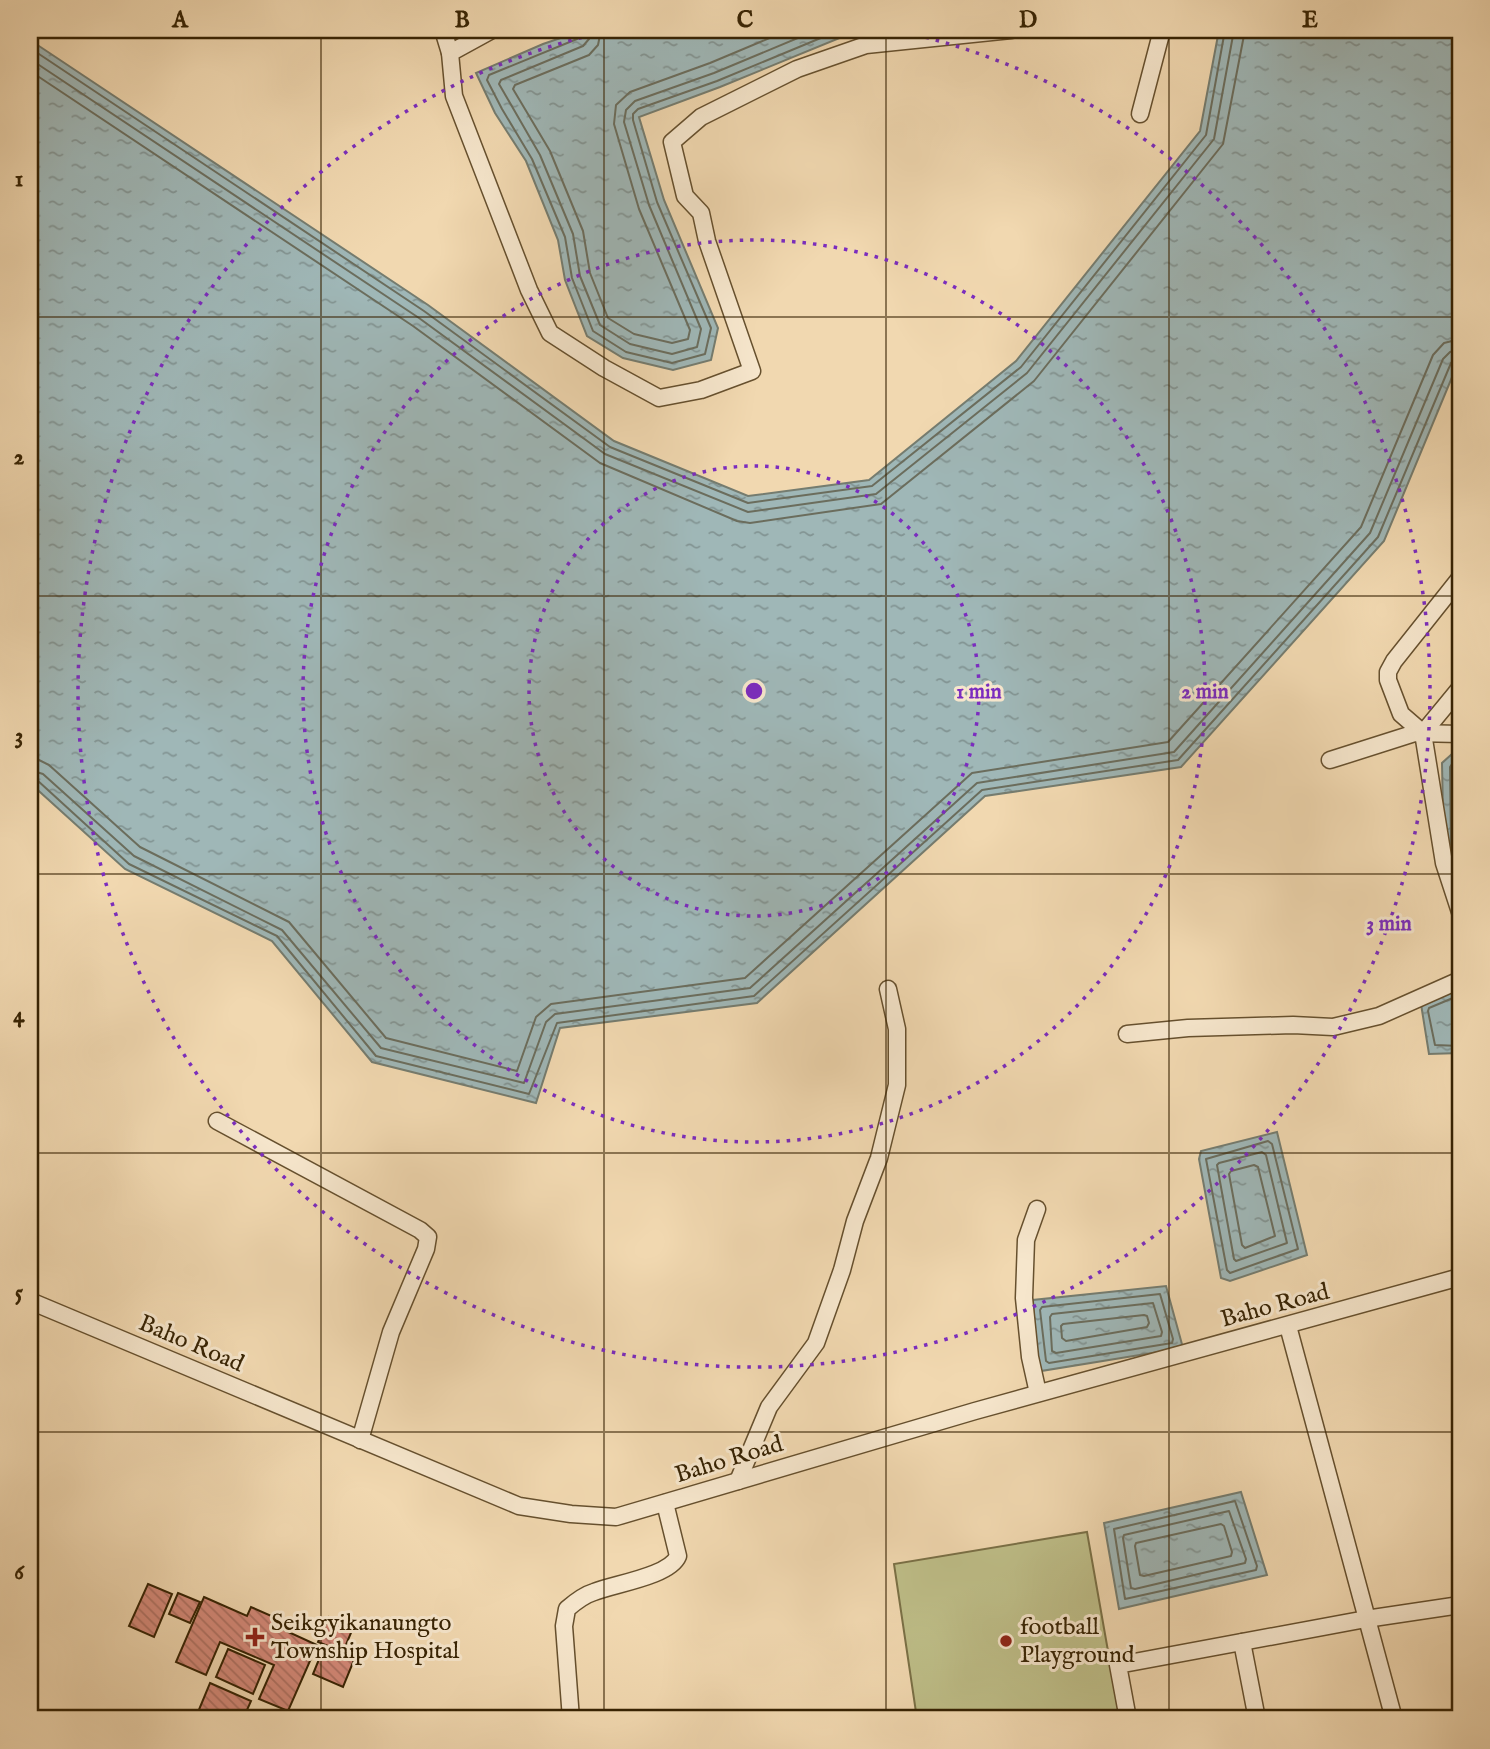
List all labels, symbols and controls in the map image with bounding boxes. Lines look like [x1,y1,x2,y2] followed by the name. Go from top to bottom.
[171,6,189,35] text: A
[454,6,470,35] text: B
[737,6,754,35] text: C
[1019,6,1037,35] text: D
[1302,6,1318,35] text: E
[15,165,23,194] text: 1
[14,443,25,472] text: 2
[742,679,766,703] centre of rings
[956,679,1002,706] text: 1 min
[1181,679,1229,706] text: 2 min
[15,722,23,751] text: 3
[1366,911,1412,938] text: 3 min
[13,1001,25,1030] text: 4
[1217,1277,1333,1335] street label: Baho Road
[15,1279,24,1308] text: 5
[134,1308,248,1380] street label: Baho Road
[671,1429,787,1491] street label: Baho Road
[14,1558,25,1587] text: 6
[271,1608,460,1667] place label: Seikgyikanaungto Township Hospital
[1020,1612,1135,1671] place label: football Playground
[245,1627,265,1647] marker: Seikgyikanaungto Township Hospital
[998,1633,1014,1649] marker: football Playground

